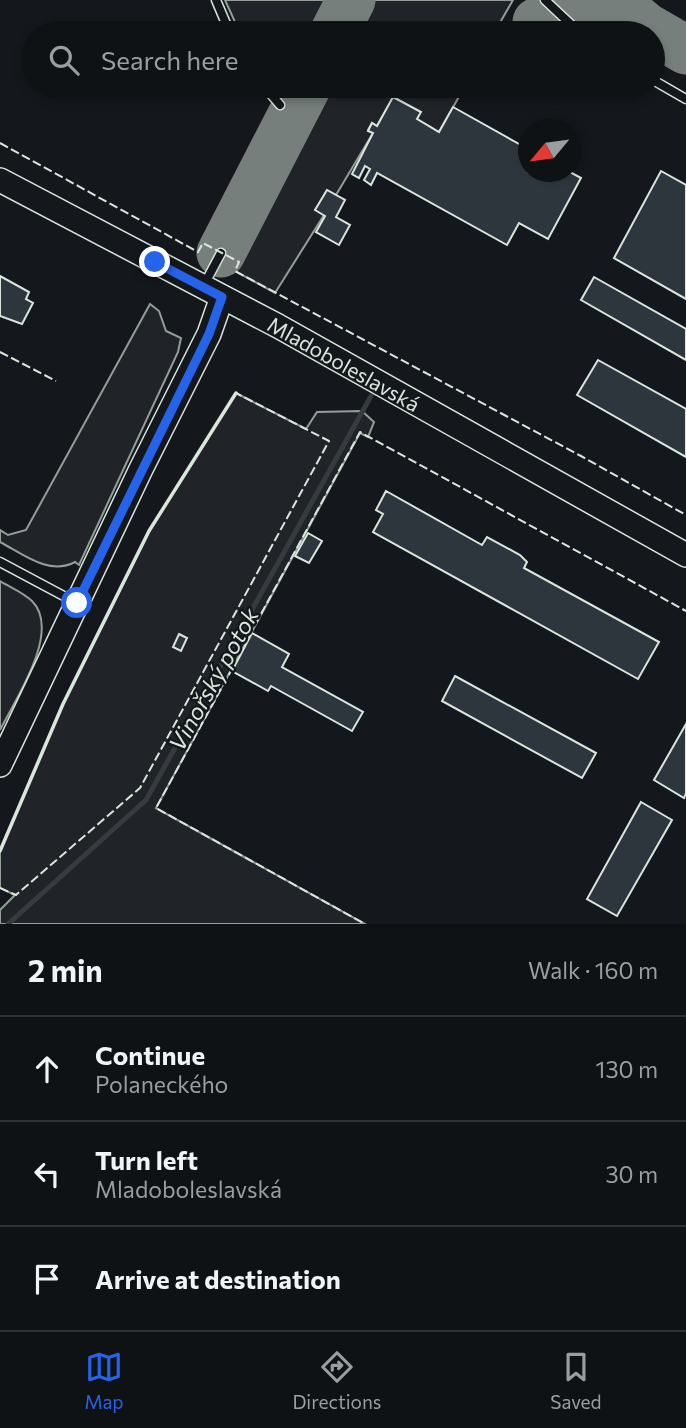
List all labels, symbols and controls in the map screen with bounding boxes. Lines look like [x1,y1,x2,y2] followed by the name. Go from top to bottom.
[21,21,665,98] search box
[45,41,83,79] icon: search
[101,44,239,75] text: Search here
[518,119,581,182] north arrow
[139,246,170,277] route end
[264,311,425,416] street label: Mladoboleslavská
[61,587,92,618] route start
[162,602,264,755] water label: Vinořský potok
[28,951,103,988] text: 2 min
[528,956,658,984] text: Walk · 160 m
[95,1039,205,1070] text: Continue
[28,1050,66,1088] icon: ahead
[596,1055,658,1083] text: 130 m
[95,1070,228,1098] text: Polaneckého
[95,1144,198,1175] text: Turn left
[28,1155,66,1193] icon: left
[605,1160,658,1188] text: 30 m
[95,1175,282,1203] text: Mladoboleslavská
[28,1260,66,1298] icon: arrive
[95,1263,341,1294] text: Arrive at destination
[84,1348,124,1413] tab: Map
[292,1348,382,1413] tab: Directions
[550,1348,602,1413] tab: Saved

